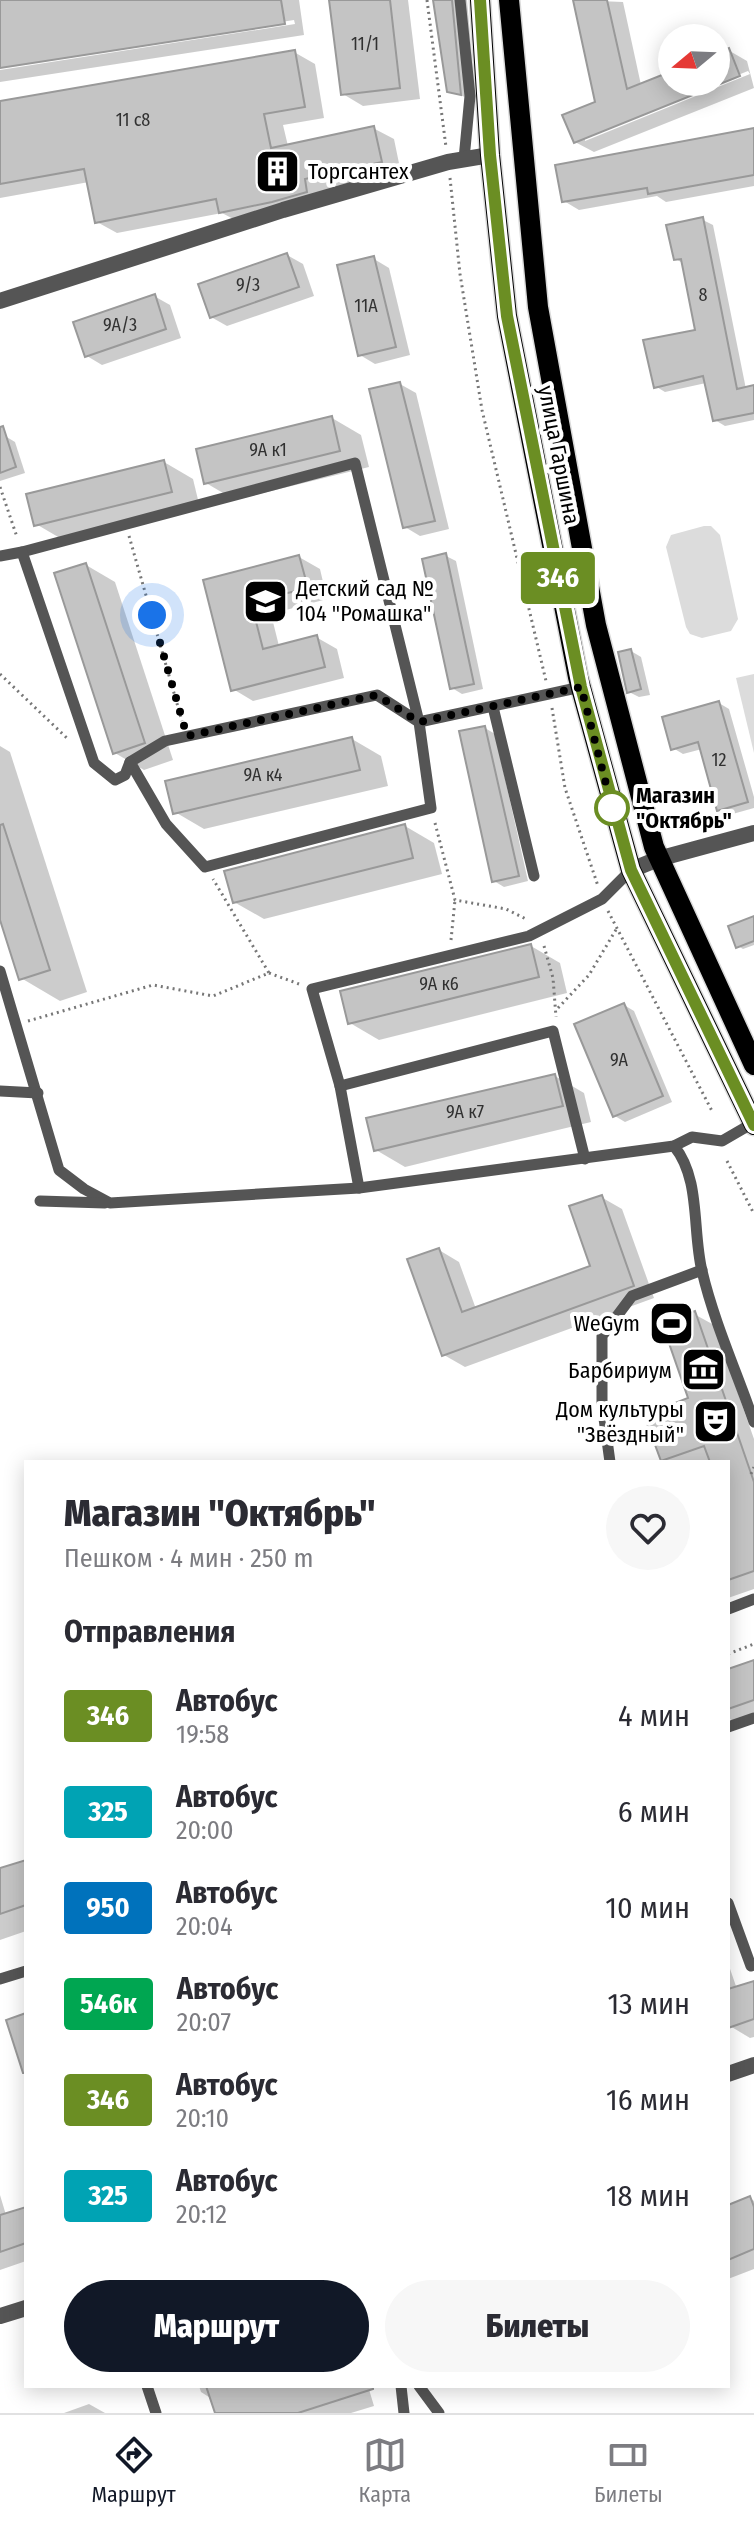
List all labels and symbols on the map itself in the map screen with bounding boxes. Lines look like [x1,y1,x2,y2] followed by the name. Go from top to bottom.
[658,24,730,96] north arrow
[351,33,379,55] house number: 11/1
[116,109,150,131] house number: 11 с8
[253,147,301,195] building icon: Торгсантех
[308,158,409,185] place label: Торгсантех
[236,274,260,296] house number: 9/3
[699,284,708,306] house number: 8
[354,295,378,317] house number: 11А
[103,314,137,336] house number: 9А/3
[532,383,586,527] street label: улица Гаршина
[249,439,287,461] house number: 9А к1
[512,552,604,604] line badge: 346
[295,575,434,627] place label: Детский сад № 104 "Ромашка"
[241,577,289,625] school or university icon: Детский сад № 104 "Ромашка"
[132,595,172,635] your location
[712,749,727,771] house number: 12
[243,764,283,786] house number: 9А к4
[636,782,732,834] place label: Магазин "Октябрь"
[595,791,629,825] marker: Магазин "Октябрь"
[419,973,459,995] house number: 9А к6
[610,1049,629,1071] house number: 9А
[446,1101,484,1123] house number: 9А к7
[647,1299,695,1347] sports icon: WeGym
[574,1310,640,1337] place label: WeGym
[679,1346,727,1394] museum icon: Барбириум
[568,1357,672,1384] place label: Барбириум
[555,1396,684,1448] place label: Дом культуры "Звёздный"
[691,1398,739,1446] theatre icon: Дом культуры "Звёздный"

